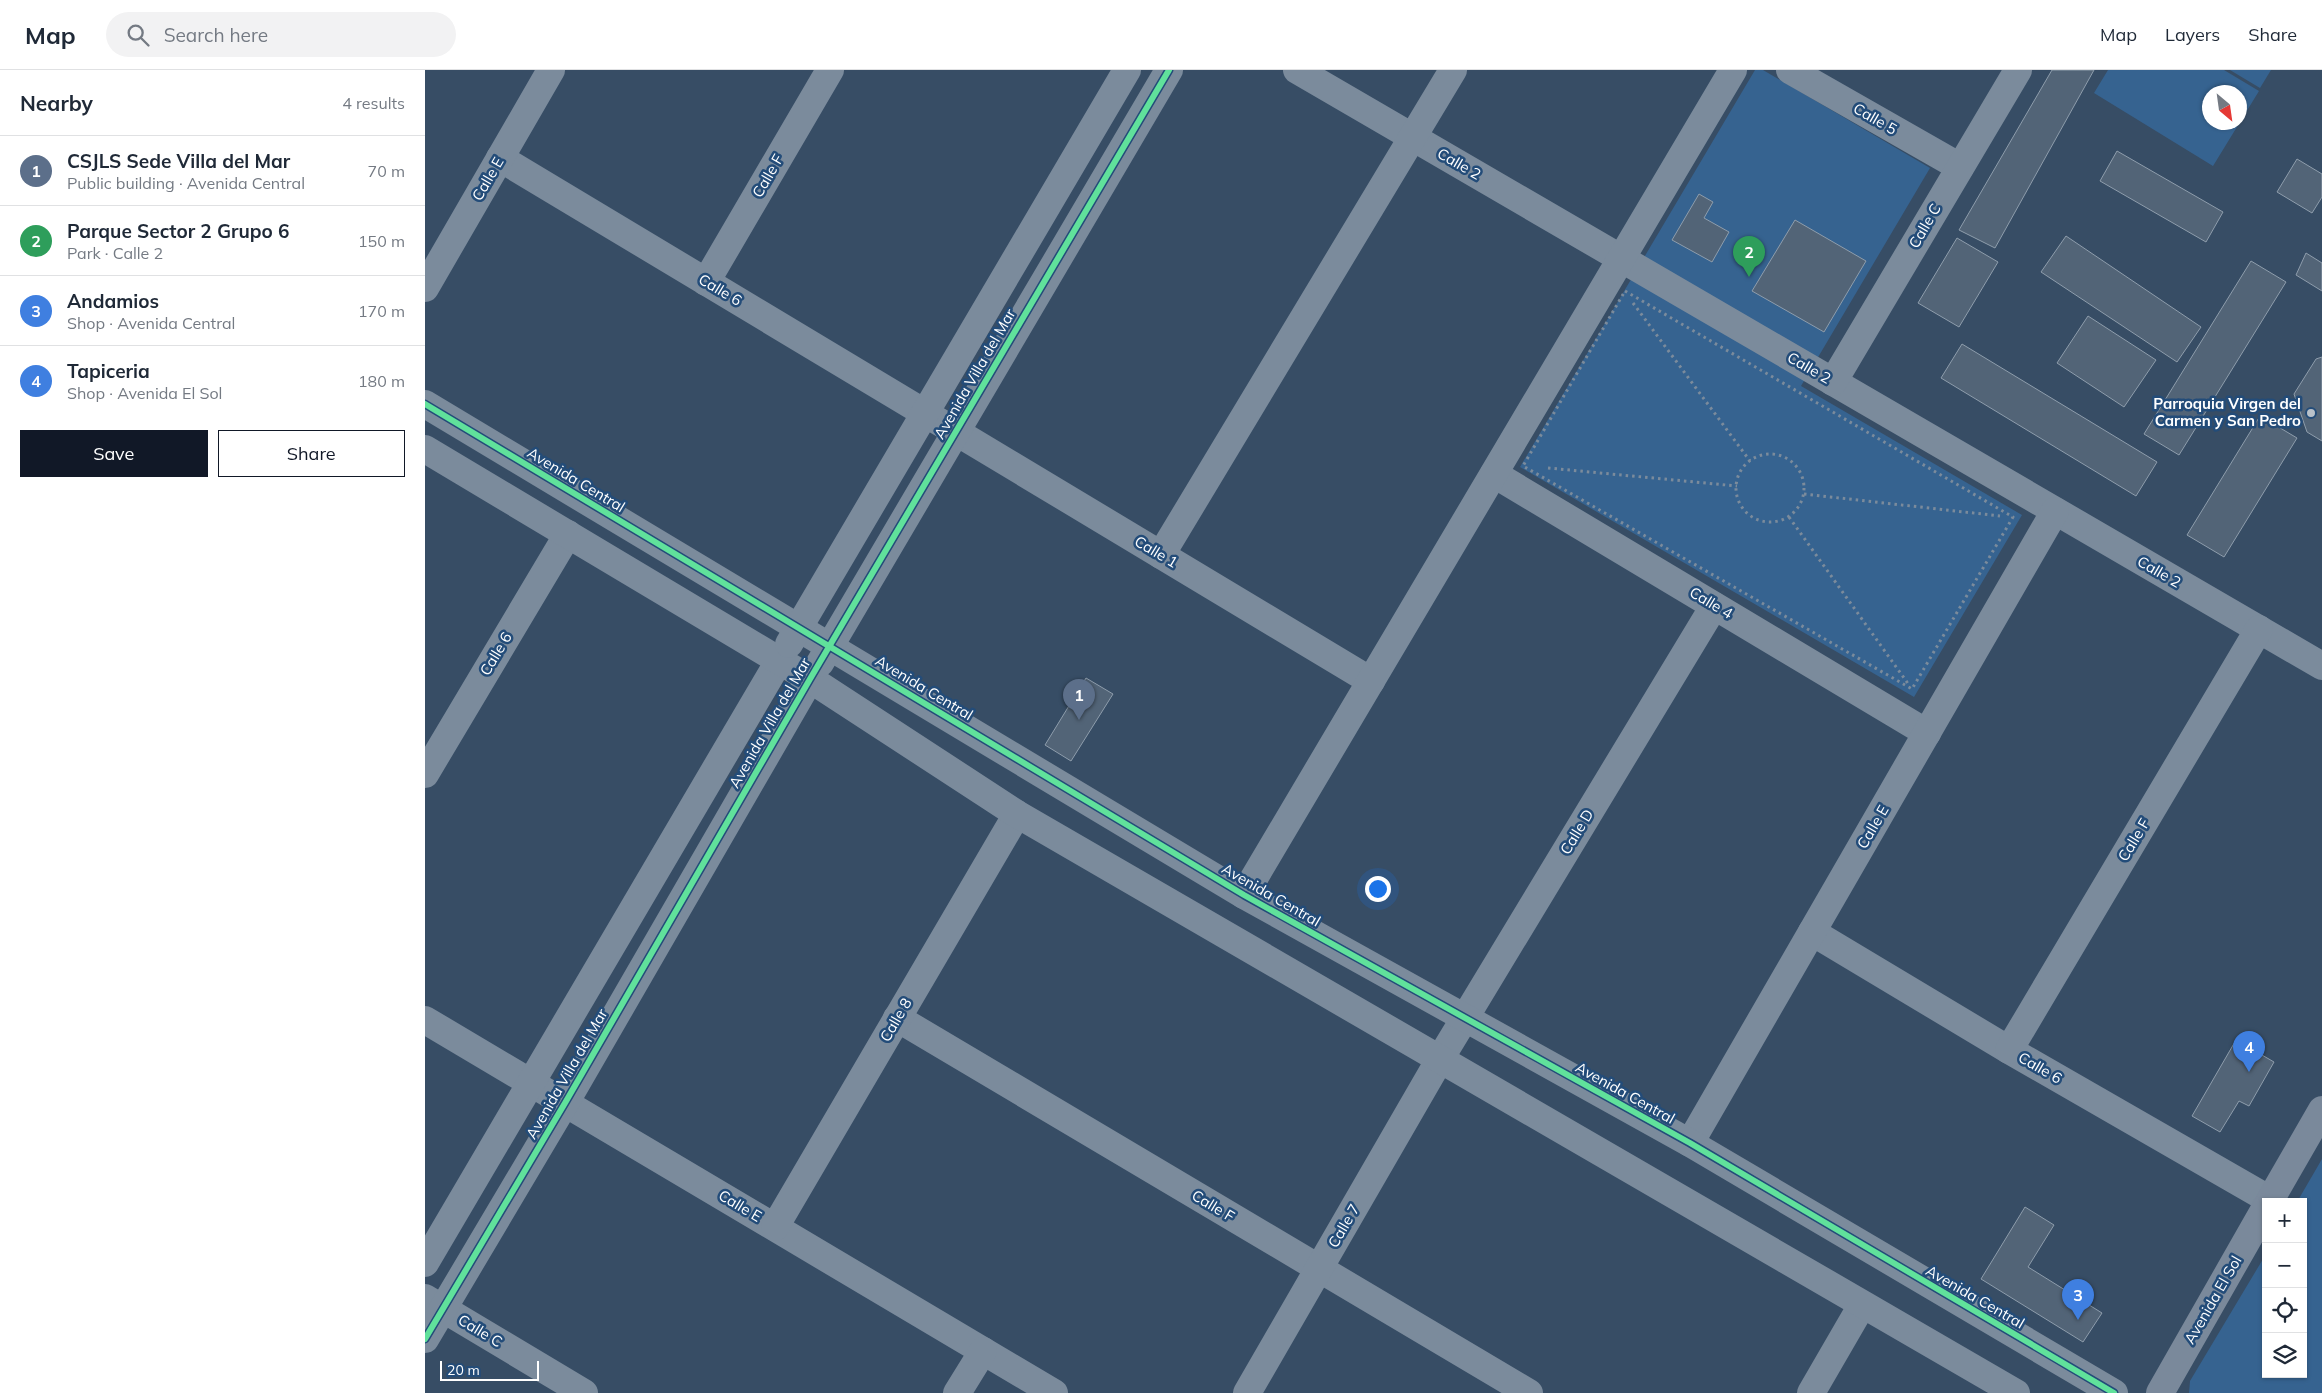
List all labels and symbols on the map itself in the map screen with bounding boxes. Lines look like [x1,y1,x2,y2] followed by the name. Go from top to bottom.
[2202,85,2247,130] north arrow
[1850,99,1900,139] street label: Calle 5
[1434,144,1484,184] street label: Calle 2
[748,151,787,201] street label: Calle F
[468,153,508,204] street label: Calle E
[1904,200,1945,252] street label: Calle C
[1733,236,1765,277] pin: 2
[695,269,745,310] street label: Calle 6
[930,305,1020,442] street label: Avenida Villa del Mar
[1784,348,1834,388] street label: Calle 2
[2153,394,2301,430] place label: Parroquia Virgen del Carmen y San Pedro
[2305,407,2317,419] marker: Parroquia Virgen del Carmen y San Pedro
[524,443,629,516] street label: Avenida Central
[1131,531,1181,572] street label: Calle 1
[2134,552,2184,592] street label: Calle 2
[1686,582,1736,623] street label: Calle 4
[475,629,516,679] street label: Calle 6
[872,651,977,724] street label: Avenida Central
[725,654,815,791] street label: Avenida Villa del Mar
[1063,679,1095,720] pin: 1
[1853,801,1893,852] street label: Calle E
[1556,806,1597,858] street label: Calle D
[2113,815,2154,865] street label: Calle F
[1219,859,1324,930] street label: Avenida Central
[1365,876,1391,902] your location
[876,995,916,1045] street label: Calle 8
[522,1005,612,1142] street label: Avenida Villa del Mar
[2233,1031,2265,1072] pin: 4
[2015,1048,2065,1088] street label: Calle 6
[1572,1057,1678,1128] street label: Avenida Central
[715,1185,765,1226] street label: Calle E
[1188,1185,1238,1226] street label: Calle F
[1324,1201,1364,1251] street label: Calle 7
[2180,1252,2245,1347] street label: Avenida El Sol
[1923,1261,2028,1332] street label: Avenida Central
[2062,1279,2094,1320] pin: 3
[455,1310,506,1351] street label: Calle C
[440,1358,539,1381] scale bar

